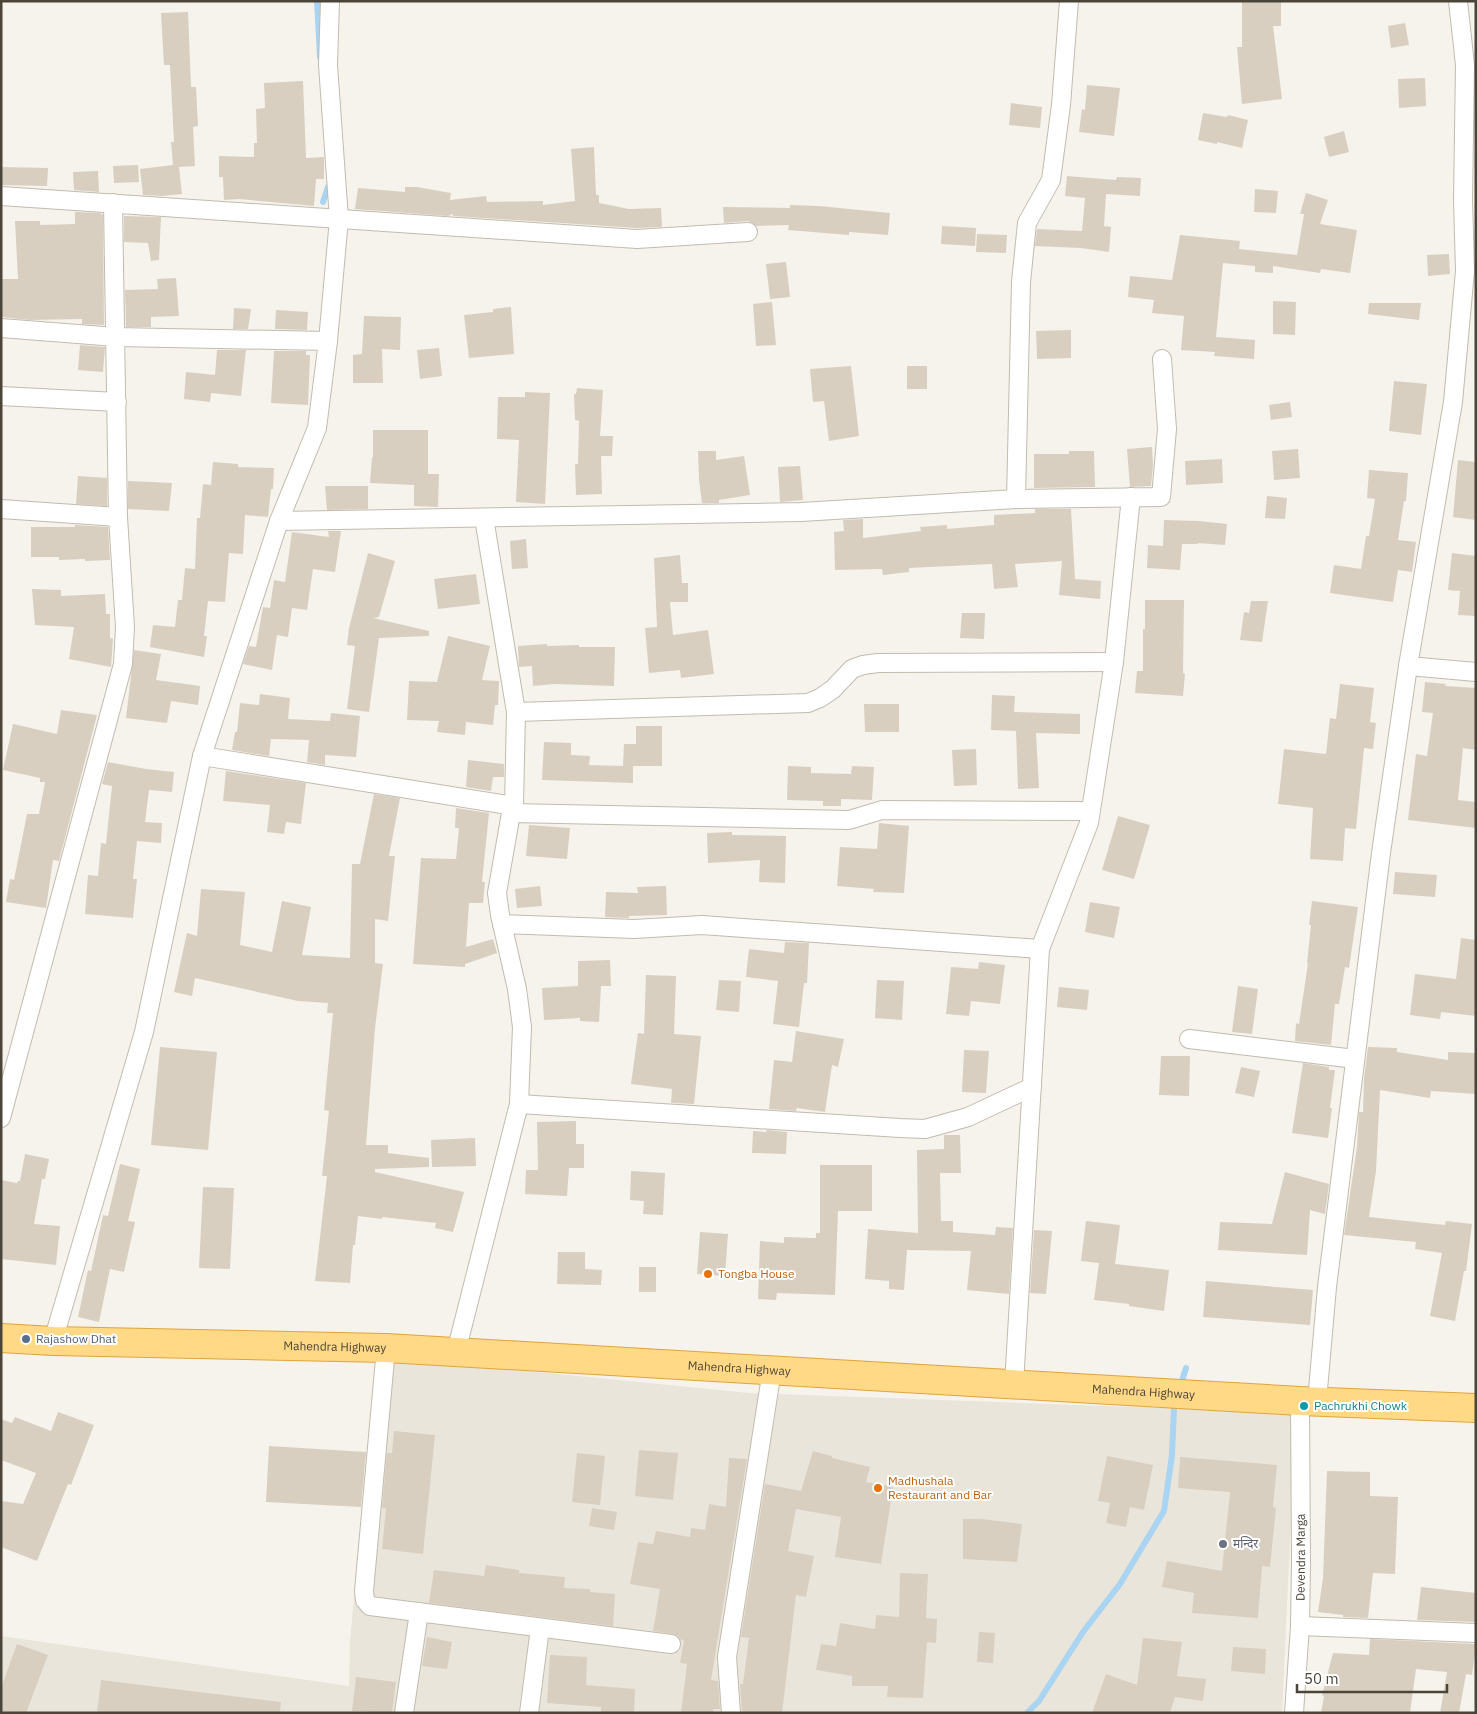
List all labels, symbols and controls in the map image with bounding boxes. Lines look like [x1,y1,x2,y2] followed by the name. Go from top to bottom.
[718,1266,795,1281] place label: Tongba House
[702,1268,714,1280] marker: Tongba House
[36,1331,116,1346] place label: Rajashow Dhat
[20,1333,32,1345] marker: Rajashow Dhat
[283,1338,387,1355] street label: Mahendra Highway
[687,1358,791,1378] street label: Mahendra Highway
[1092,1381,1195,1402] street label: Mahendra Highway
[1314,1398,1408,1413] place label: Pachrukhi Chowk
[1298,1400,1310,1412] marker: Pachrukhi Chowk
[888,1473,992,1502] place label: Madhushala Restaurant and Bar
[872,1482,884,1494] marker: Madhushala Restaurant and Bar
[1292,1513,1308,1601] street label: Devendra Marga
[1233,1536,1259,1551] place label: मन्दिर
[1217,1538,1229,1550] marker: मन्दिर
[1297,1662,1447,1694] scale bar
[1304,1669,1339,1688] text: 50 m

